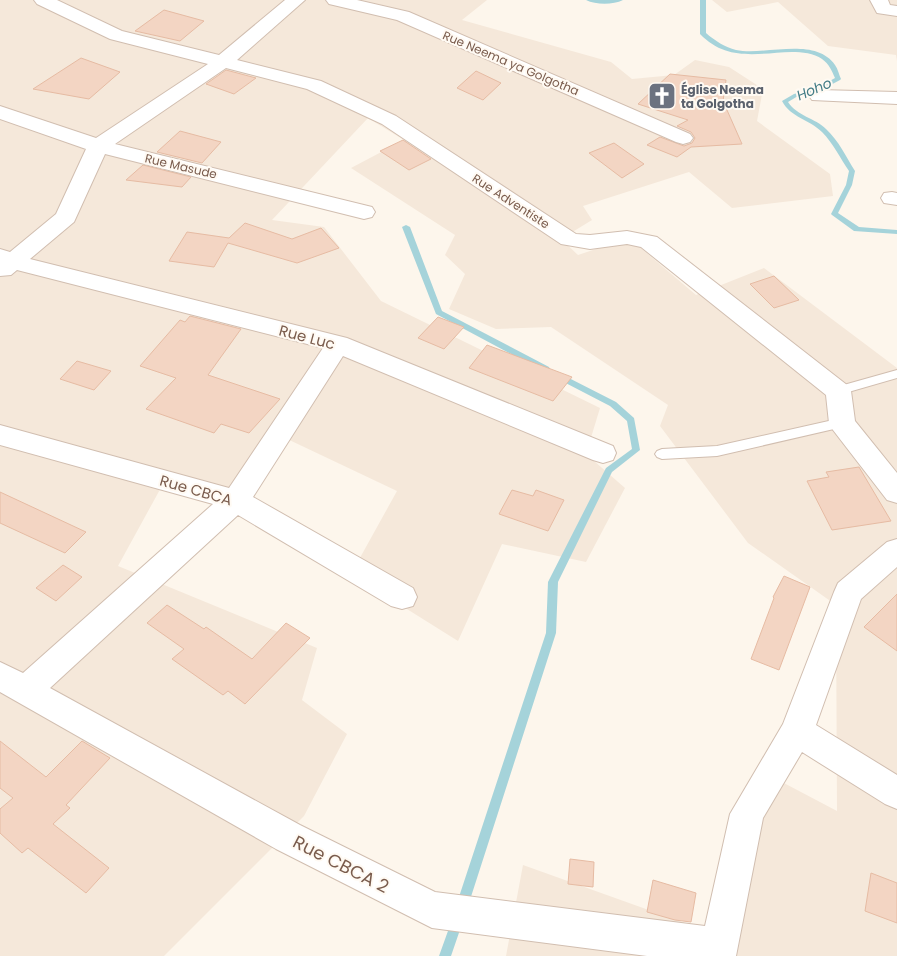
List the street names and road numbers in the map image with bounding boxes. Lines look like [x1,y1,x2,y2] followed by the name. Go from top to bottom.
[440,27,582,99] street label: Rue Neema ya Golgotha
[143,149,219,183] street label: Rue Masude
[469,170,553,232] street label: Rue Adventiste
[277,319,337,355] street label: Rue Luc
[157,470,235,510] street label: Rue CBCA
[289,829,393,899] street label: Rue CBCA 2

